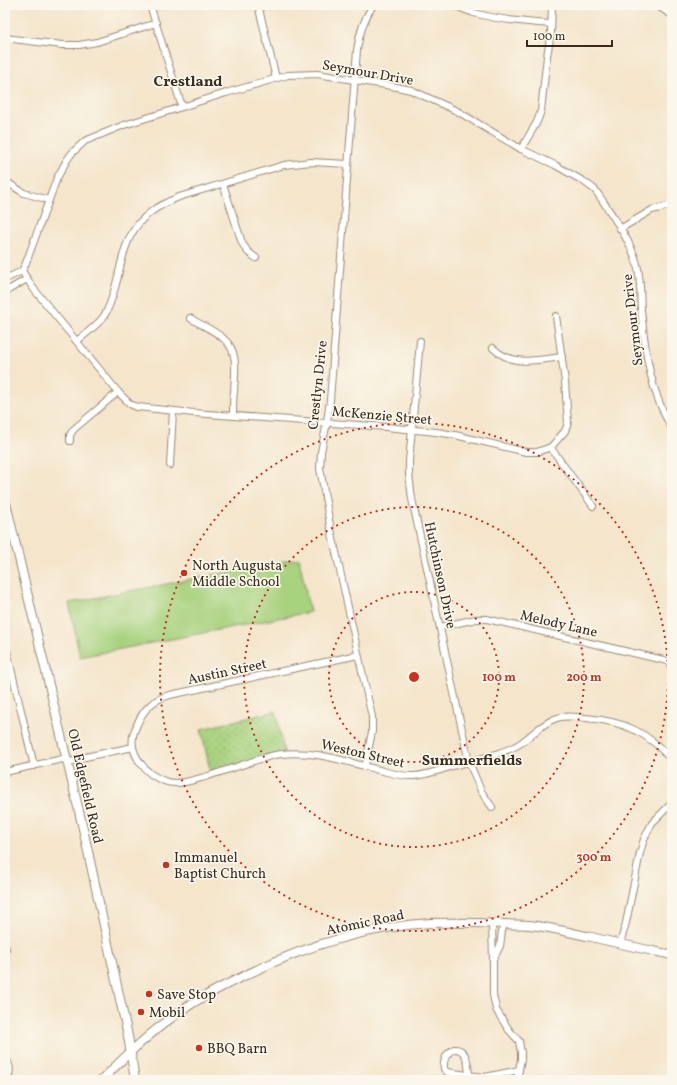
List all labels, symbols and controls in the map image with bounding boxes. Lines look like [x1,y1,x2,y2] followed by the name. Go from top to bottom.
[527,22,612,48] scale bar
[533,29,566,45] text: 100 m
[321,56,415,91] street label: Seymour Drive
[154,72,222,93] district label: Crestland
[618,272,649,367] street label: Seymour Drive
[304,339,333,431] street label: Crestlyn Drive
[331,403,433,430] street label: McKenzie Street
[419,520,460,631] street label: Hutchinson Drive
[192,557,282,592] place label: North Augusta Middle School
[179,568,189,578] marker: North Augusta Middle School
[518,606,599,643] street label: Melody Lane
[186,655,269,690] street label: Austin Street
[407,670,421,684] centre of rings
[482,670,516,686] text: 100 m
[566,670,602,686] text: 200 m
[62,727,107,846] street label: Old Edgefield Road
[319,736,407,773] street label: Weston Street
[422,751,522,772] district label: Summerfields
[174,849,266,884] place label: Immanuel Baptist Church
[577,850,612,866] text: 300 m
[161,860,171,870] marker: Immanuel Baptist Church
[325,906,406,941] street label: Atomic Road
[157,986,216,1005] place label: Save Stop
[144,989,154,999] marker: Save Stop
[149,1004,185,1023] place label: Mobil
[136,1007,146,1017] marker: Mobil
[207,1040,267,1059] place label: BBQ Barn
[194,1043,204,1053] marker: BBQ Barn

